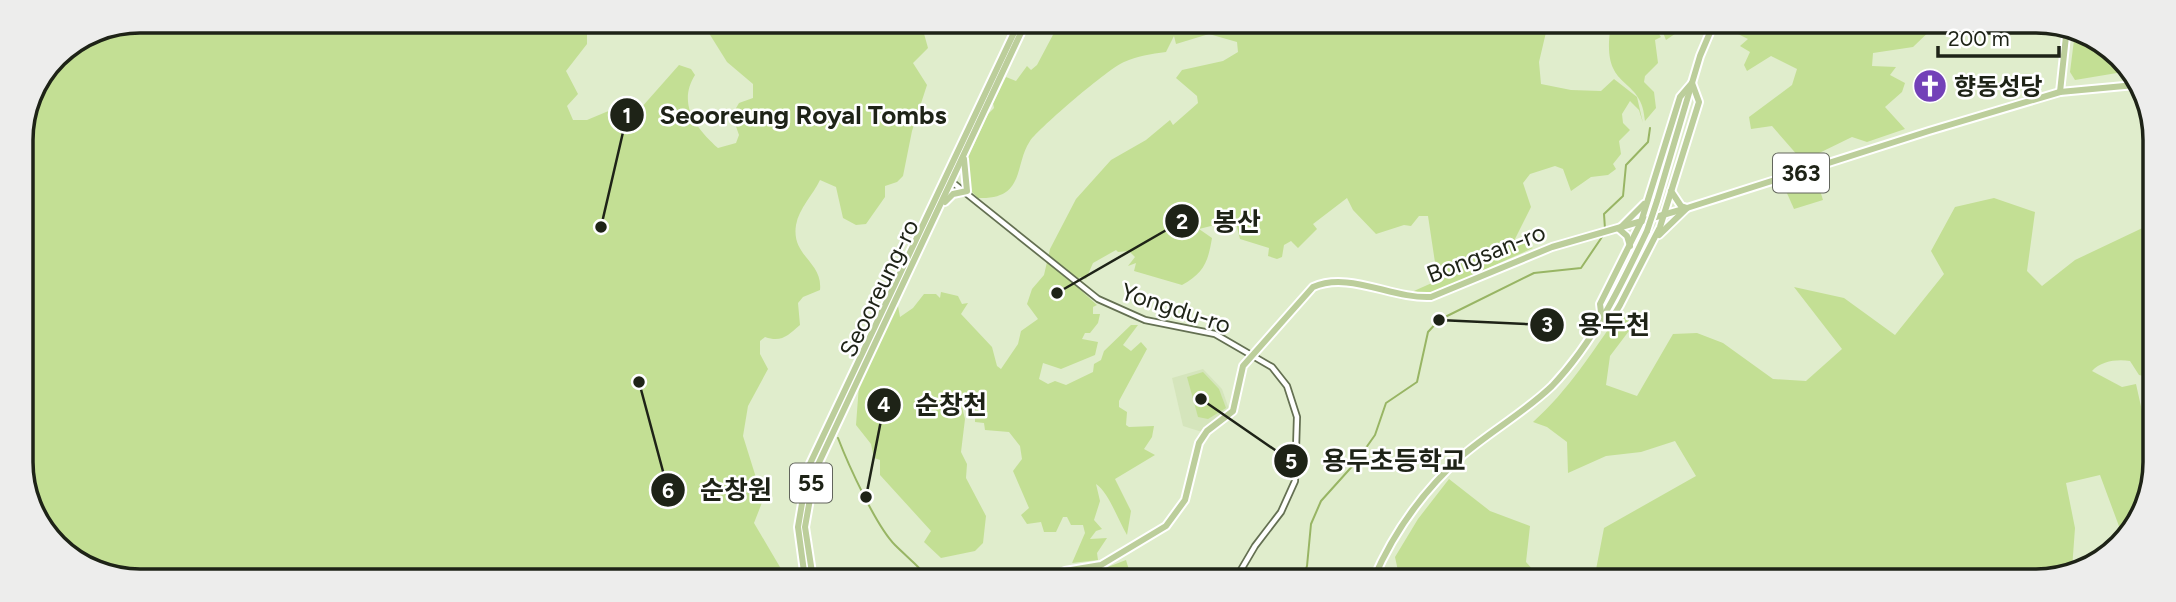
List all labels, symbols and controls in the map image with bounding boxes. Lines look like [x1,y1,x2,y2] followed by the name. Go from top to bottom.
[1938,14,2059,58] scale bar
[1948,26,2010,51] text: 200 m
[1911,67,1949,105] church icon: 향동성당
[1954,72,2042,101] place label: 향동성당
[610,92,960,139] callout: Seooreung Royal Tombs
[659,99,947,131] text: Seooreung Royal Tombs
[623,103,631,128] text: 1
[1773,154,1829,192] road number: 363
[1164,198,1275,245] callout: 봉산
[1213,206,1261,238] text: 봉산
[1176,209,1188,234] text: 2
[833,214,925,362] street label: Seooreung-ro
[1422,217,1550,289] street label: Bongsan-ro
[1117,277,1235,339] street label: Yongdu-ro
[1529,301,1664,348] callout: 용두천
[1578,309,1650,341] text: 용두천
[1541,312,1553,337] text: 3
[866,381,1001,428] callout: 순창천
[915,389,987,421] text: 순창천
[877,392,891,417] text: 4
[1273,438,1480,485] callout: 용두초등학교
[1322,445,1466,477] text: 용두초등학교
[1285,449,1297,474] text: 5
[790,463,832,503] road number: 55
[651,467,786,514] callout: 순창원
[700,474,772,506] text: 순창원
[662,478,674,503] text: 6

